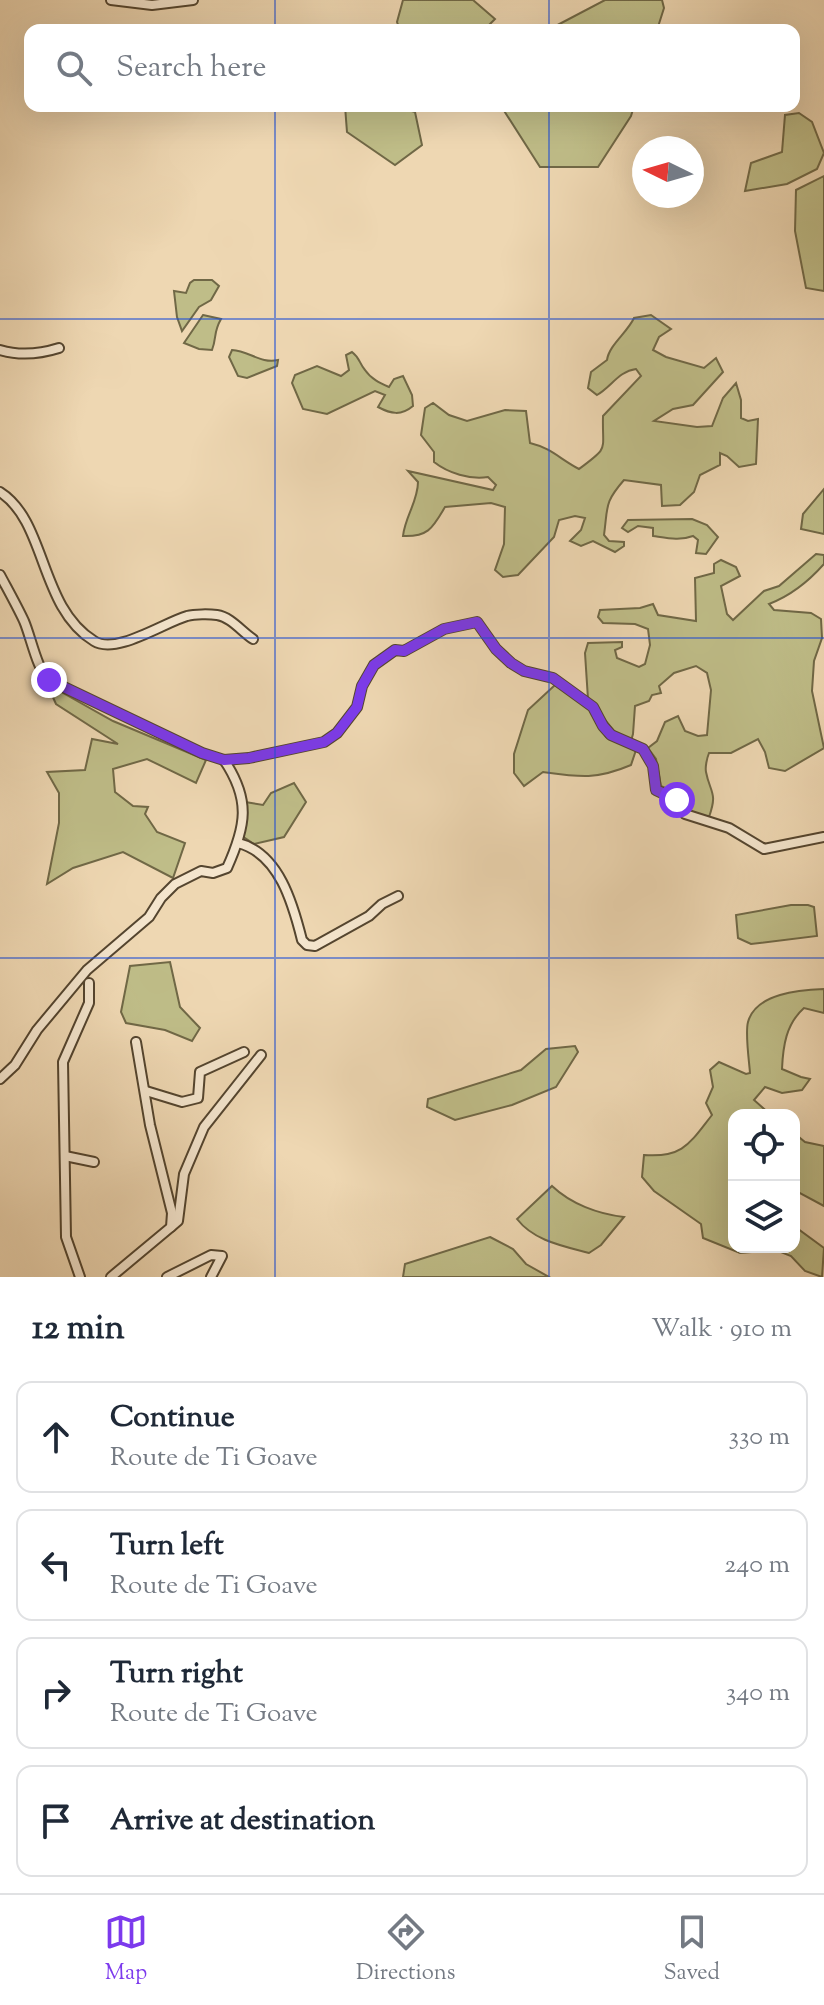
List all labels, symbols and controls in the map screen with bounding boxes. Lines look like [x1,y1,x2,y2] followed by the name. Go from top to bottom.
[24,24,800,112] search box
[52,46,96,90] icon: search
[116,47,266,90] text: Search here
[632,136,704,208] north arrow
[31,662,67,698] route end
[659,782,695,818] route start
[728,1109,800,1253] map controls
[728,1109,800,1181] button: locate
[728,1181,800,1253] button: layers
[32,1305,125,1354] text: 12 min
[651,1311,792,1348] text: Walk · 910 m
[110,1397,235,1440] text: Continue
[34,1415,78,1459] icon: ahead
[728,1419,790,1456] text: 330 m
[110,1440,318,1477] text: Route de Ti Goave
[110,1525,224,1568] text: Turn left
[34,1543,78,1587] icon: left
[724,1547,790,1584] text: 240 m
[110,1568,318,1605] text: Route de Ti Goave
[110,1653,243,1696] text: Turn right
[34,1671,78,1715] icon: right
[726,1675,790,1712] text: 340 m
[110,1696,318,1733] text: Route de Ti Goave
[34,1799,78,1843] icon: arrive
[110,1800,375,1843] text: Arrive at destination
[104,1910,148,1990] tab: Map
[356,1910,455,1990] tab: Directions
[663,1910,720,1990] tab: Saved

